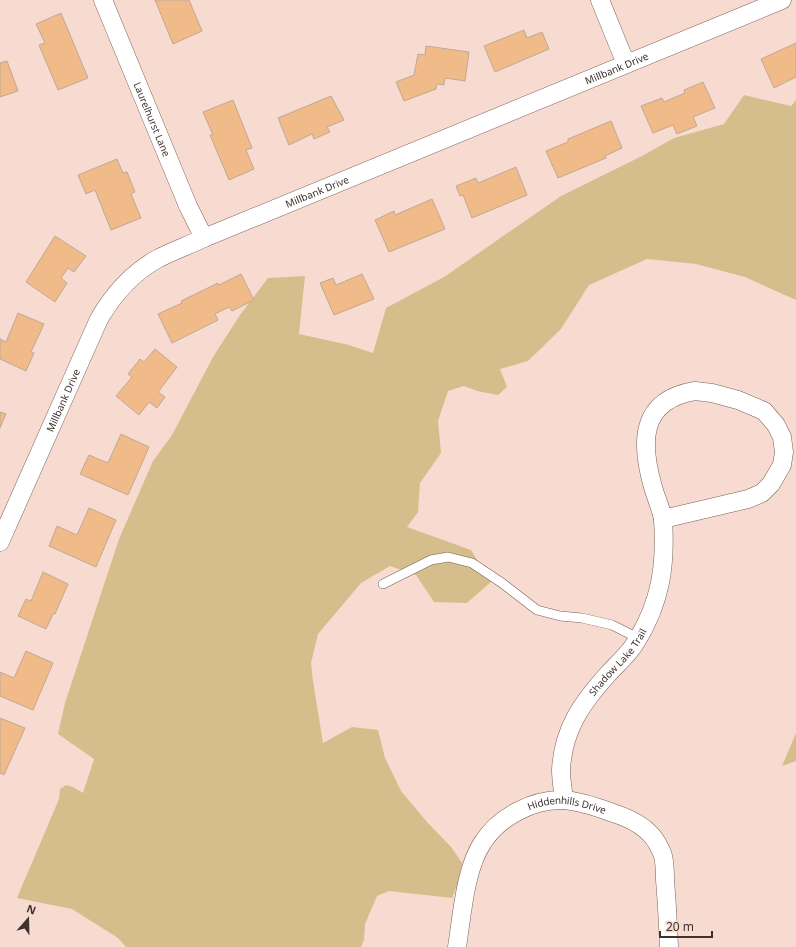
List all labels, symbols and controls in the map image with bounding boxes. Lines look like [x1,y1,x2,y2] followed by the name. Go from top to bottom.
[583,49,651,87] street label: Millbank Drive
[131,80,174,159] street label: Laurelhurst Lane
[283,172,351,211] street label: Millbank Drive
[43,366,83,434] street label: Millbank Drive
[585,626,650,699] street label: Shadow Lake Trail
[525,793,609,817] street label: Hiddenhills Drive
[8,899,48,939] north arrow
[25,901,38,918] text: N
[660,913,712,939] scale bar
[666,918,694,935] text: 20 m

